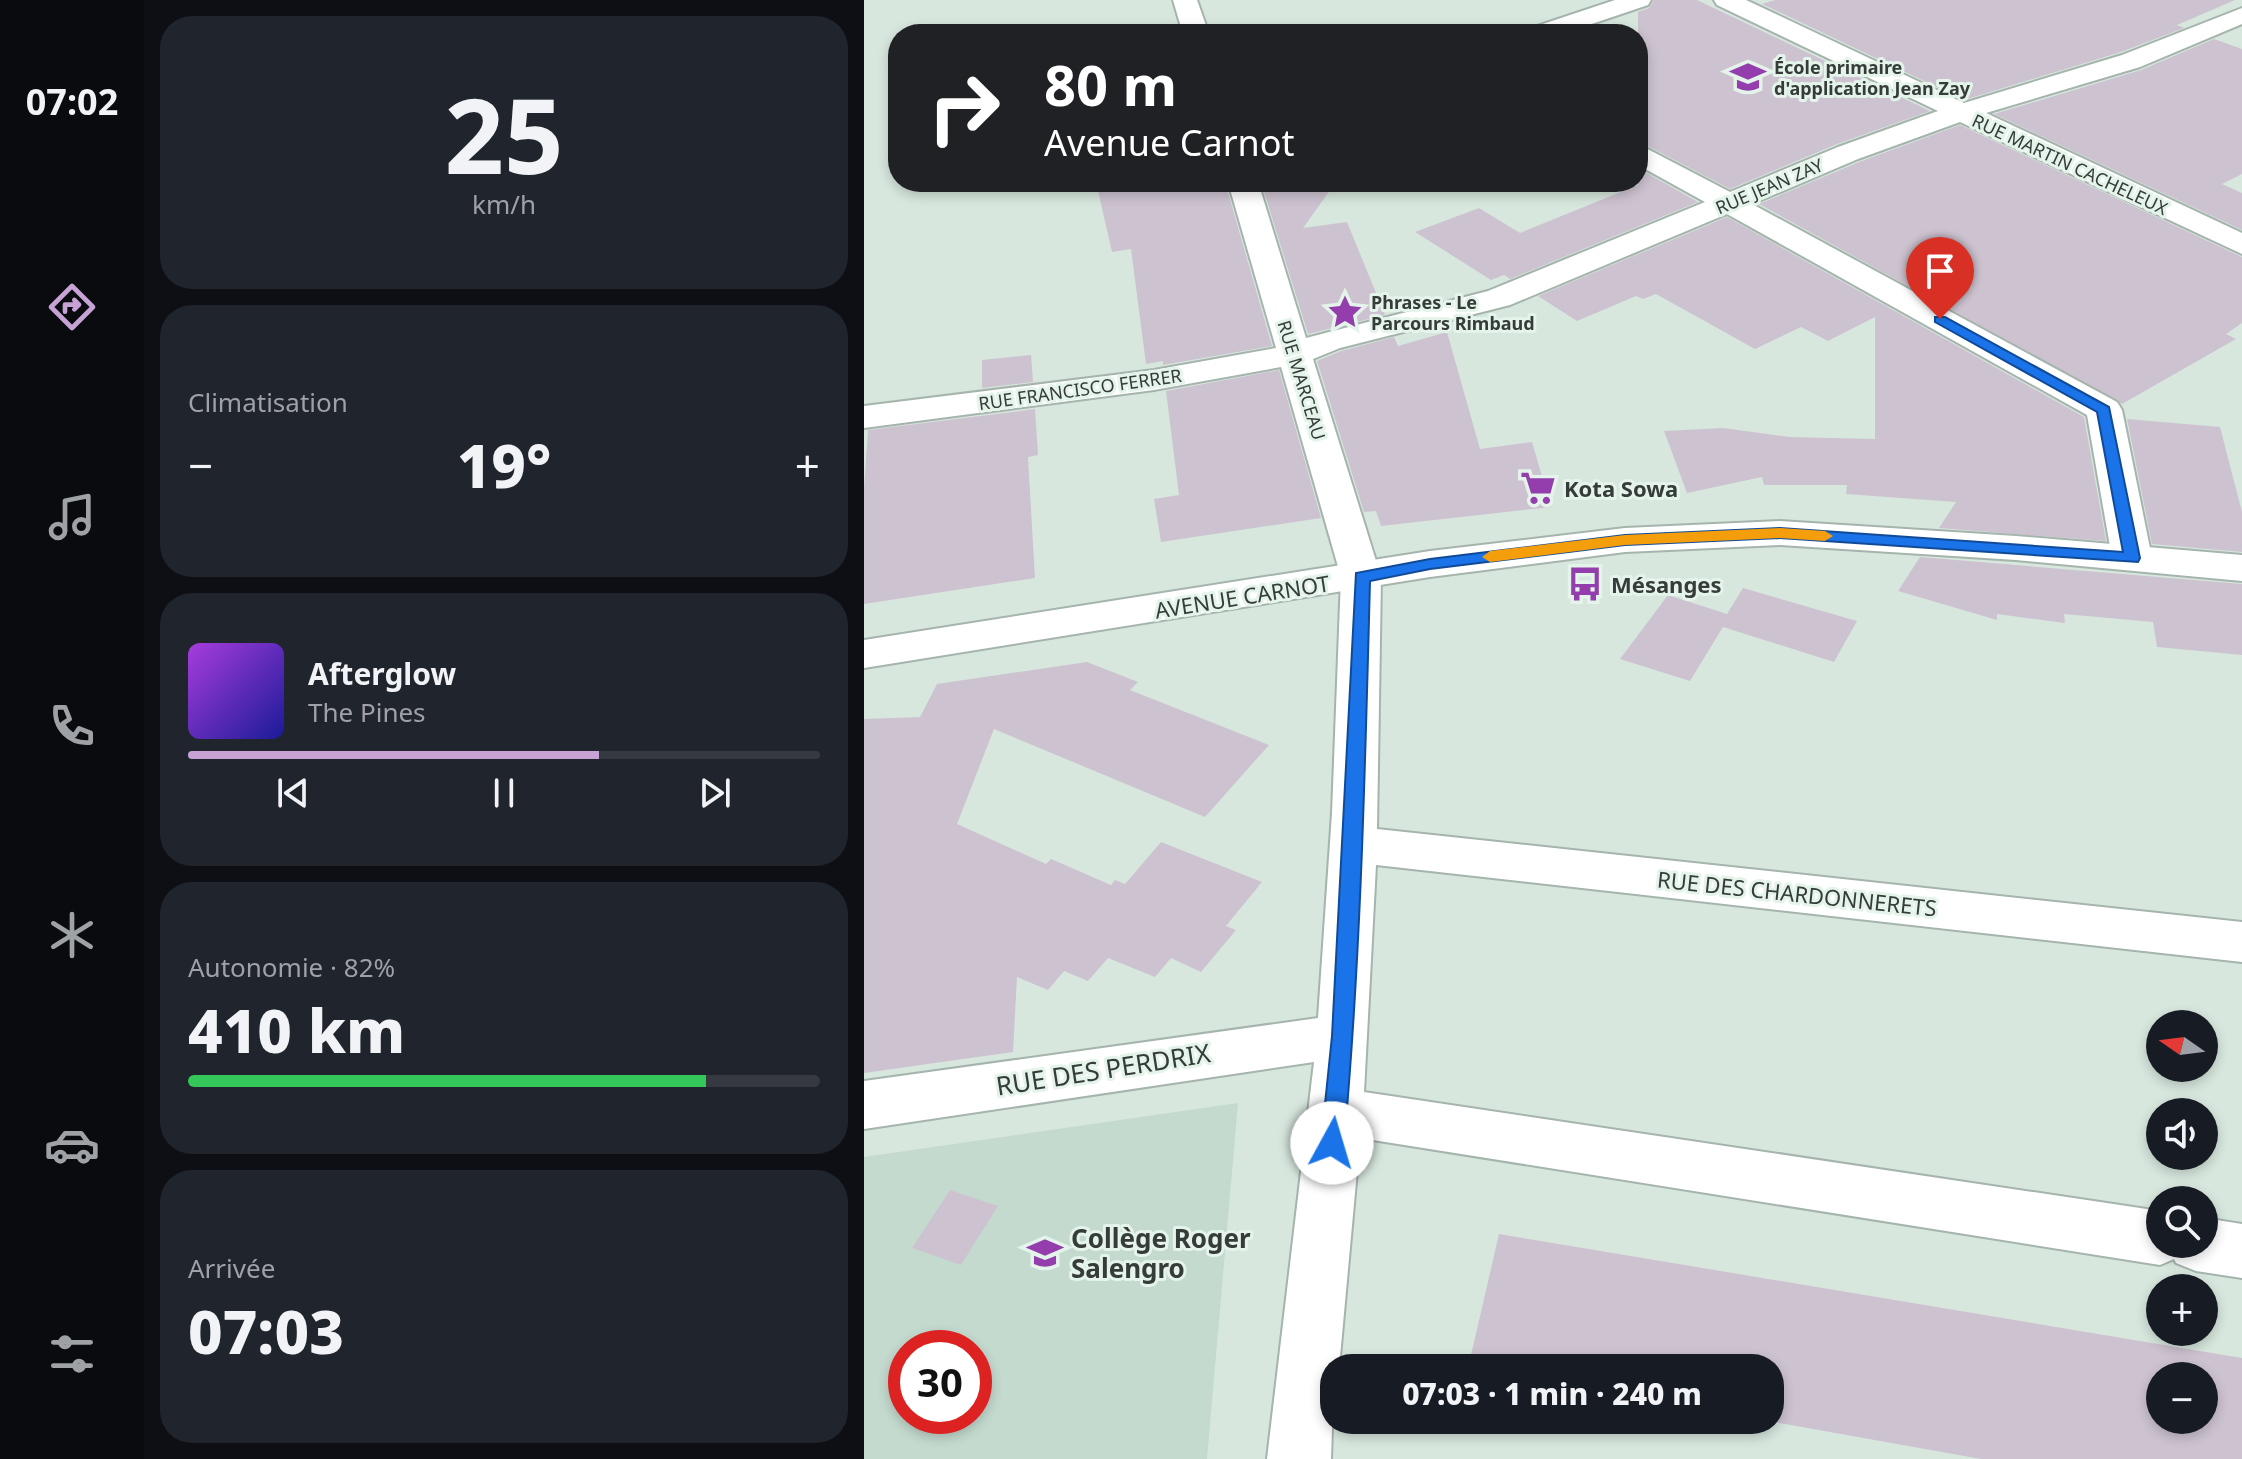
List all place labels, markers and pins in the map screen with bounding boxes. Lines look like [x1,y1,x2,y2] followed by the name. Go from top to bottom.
[1774,55,1971,100] place label: École primaire d'application Jean Zay
[1729,58,1767,96] school or university icon: École primaire d'application Jean Zay
[1906,237,1974,319] pin
[1371,290,1535,335] place label: Phrases - Le Parcours Rimbaud
[1326,293,1364,331] place icon: Phrases - Le Parcours Rimbaud
[1519,469,1557,507] supermarket icon: Kota Sowa
[1564,473,1678,503] place label: Kota Sowa
[1566,565,1604,603] bus stop icon: Mésanges
[1611,569,1721,599] place label: Mésanges
[1071,1220,1251,1286] place label: Collège Roger Salengro
[1026,1234,1064,1272] school or university icon: Collège Roger Salengro

